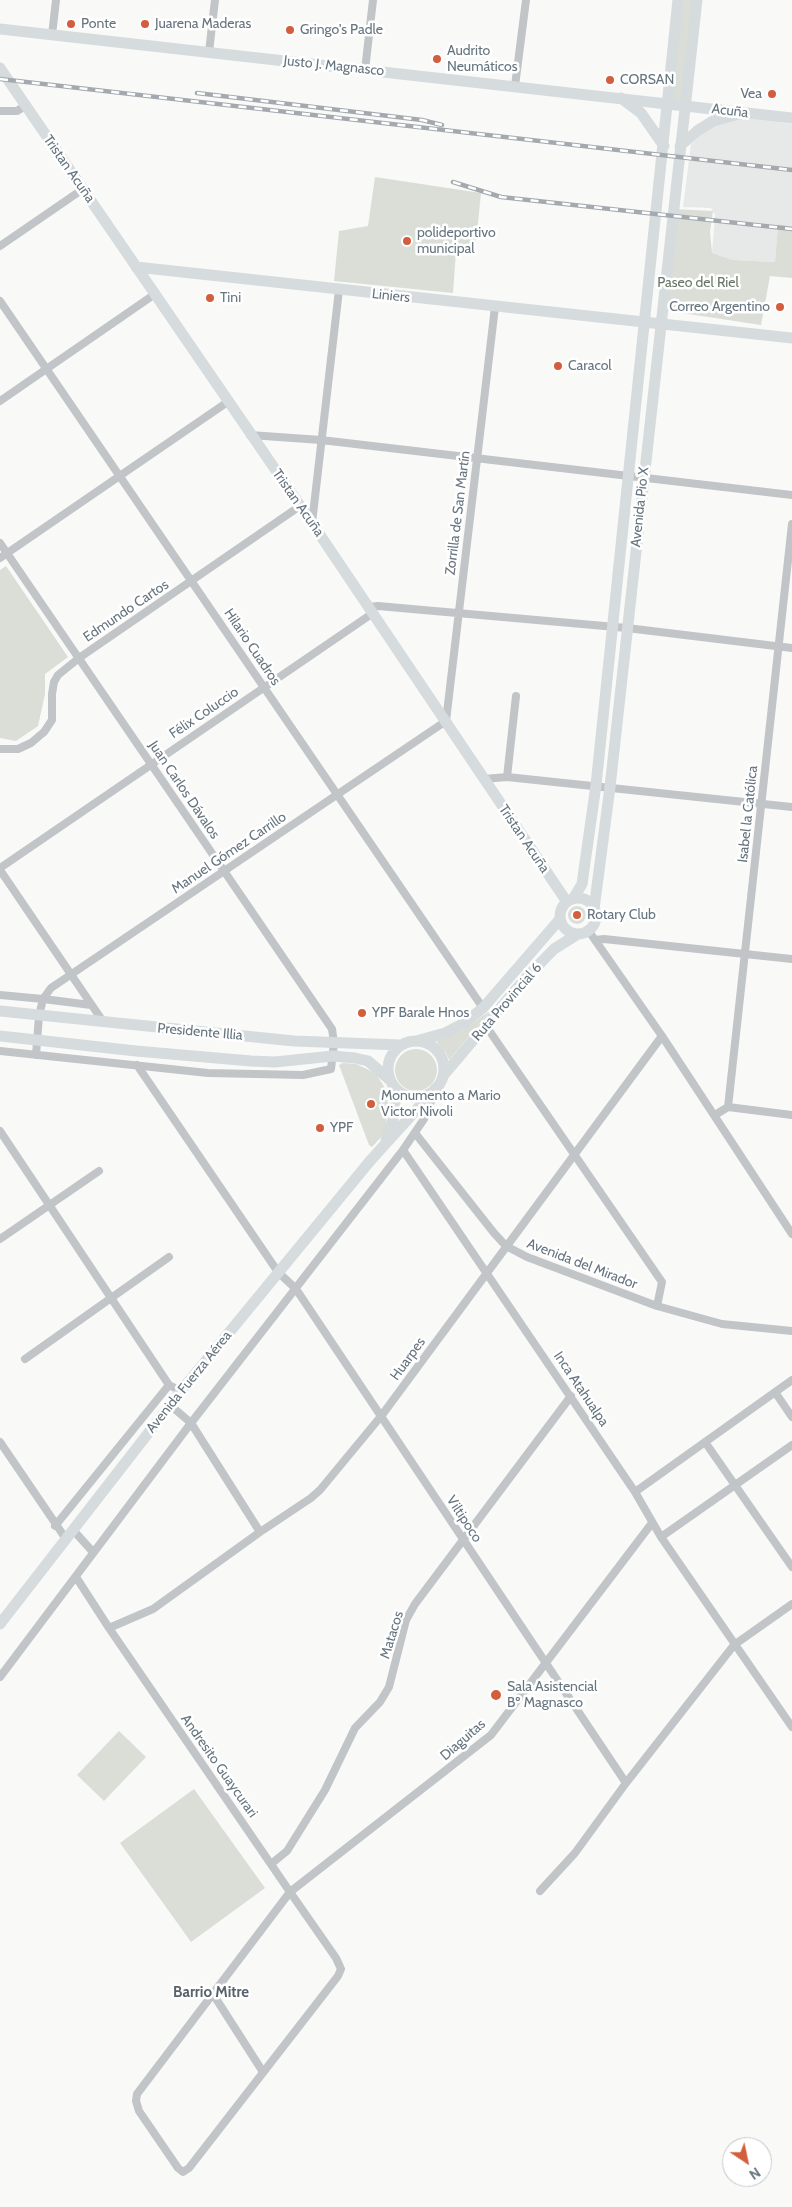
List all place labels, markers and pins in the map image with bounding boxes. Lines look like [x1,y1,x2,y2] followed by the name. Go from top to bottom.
[81,16,116,32] place label: Ponte
[155,16,251,32] place label: Juarena Maderas
[65,18,77,30] marker: Ponte
[139,18,151,30] marker: Juarena Maderas
[300,22,383,38] place label: Gringo's Padle
[284,24,296,36] marker: Gringo's Padle
[447,43,517,75] place label: Audrito Neumáticos
[431,53,443,65] marker: Audrito Neumáticos
[620,72,674,88] place label: CORSAN
[604,74,616,86] marker: CORSAN
[740,86,762,102] place label: Vea
[766,88,778,100] marker: Vea
[417,225,496,258] place label: polideportivo municipal
[401,235,413,247] marker: polideportivo municipal
[220,290,241,306] place label: Tini
[204,292,216,304] marker: Tini
[669,299,770,315] place label: Correo Argentino
[774,301,786,313] marker: Correo Argentino
[568,358,612,374] place label: Caracol
[552,360,564,372] marker: Caracol
[587,907,656,923] place label: Rotary Club
[571,909,583,921] marker: Rotary Club
[372,1005,469,1021] place label: YPF Barale Hnos
[356,1007,368,1019] marker: YPF Barale Hnos
[381,1088,501,1120] place label: Monumento a Mario Victor Nivoli
[365,1098,377,1110] marker: Monumento a Mario Victor Nivoli
[330,1120,353,1136] place label: YPF
[314,1122,326,1134] marker: YPF
[507,1679,597,1711] place label: Sala Asistencial Bº Magnasco
[489,1688,503,1702] marker: Sala Asistencial Bº Magnasco

